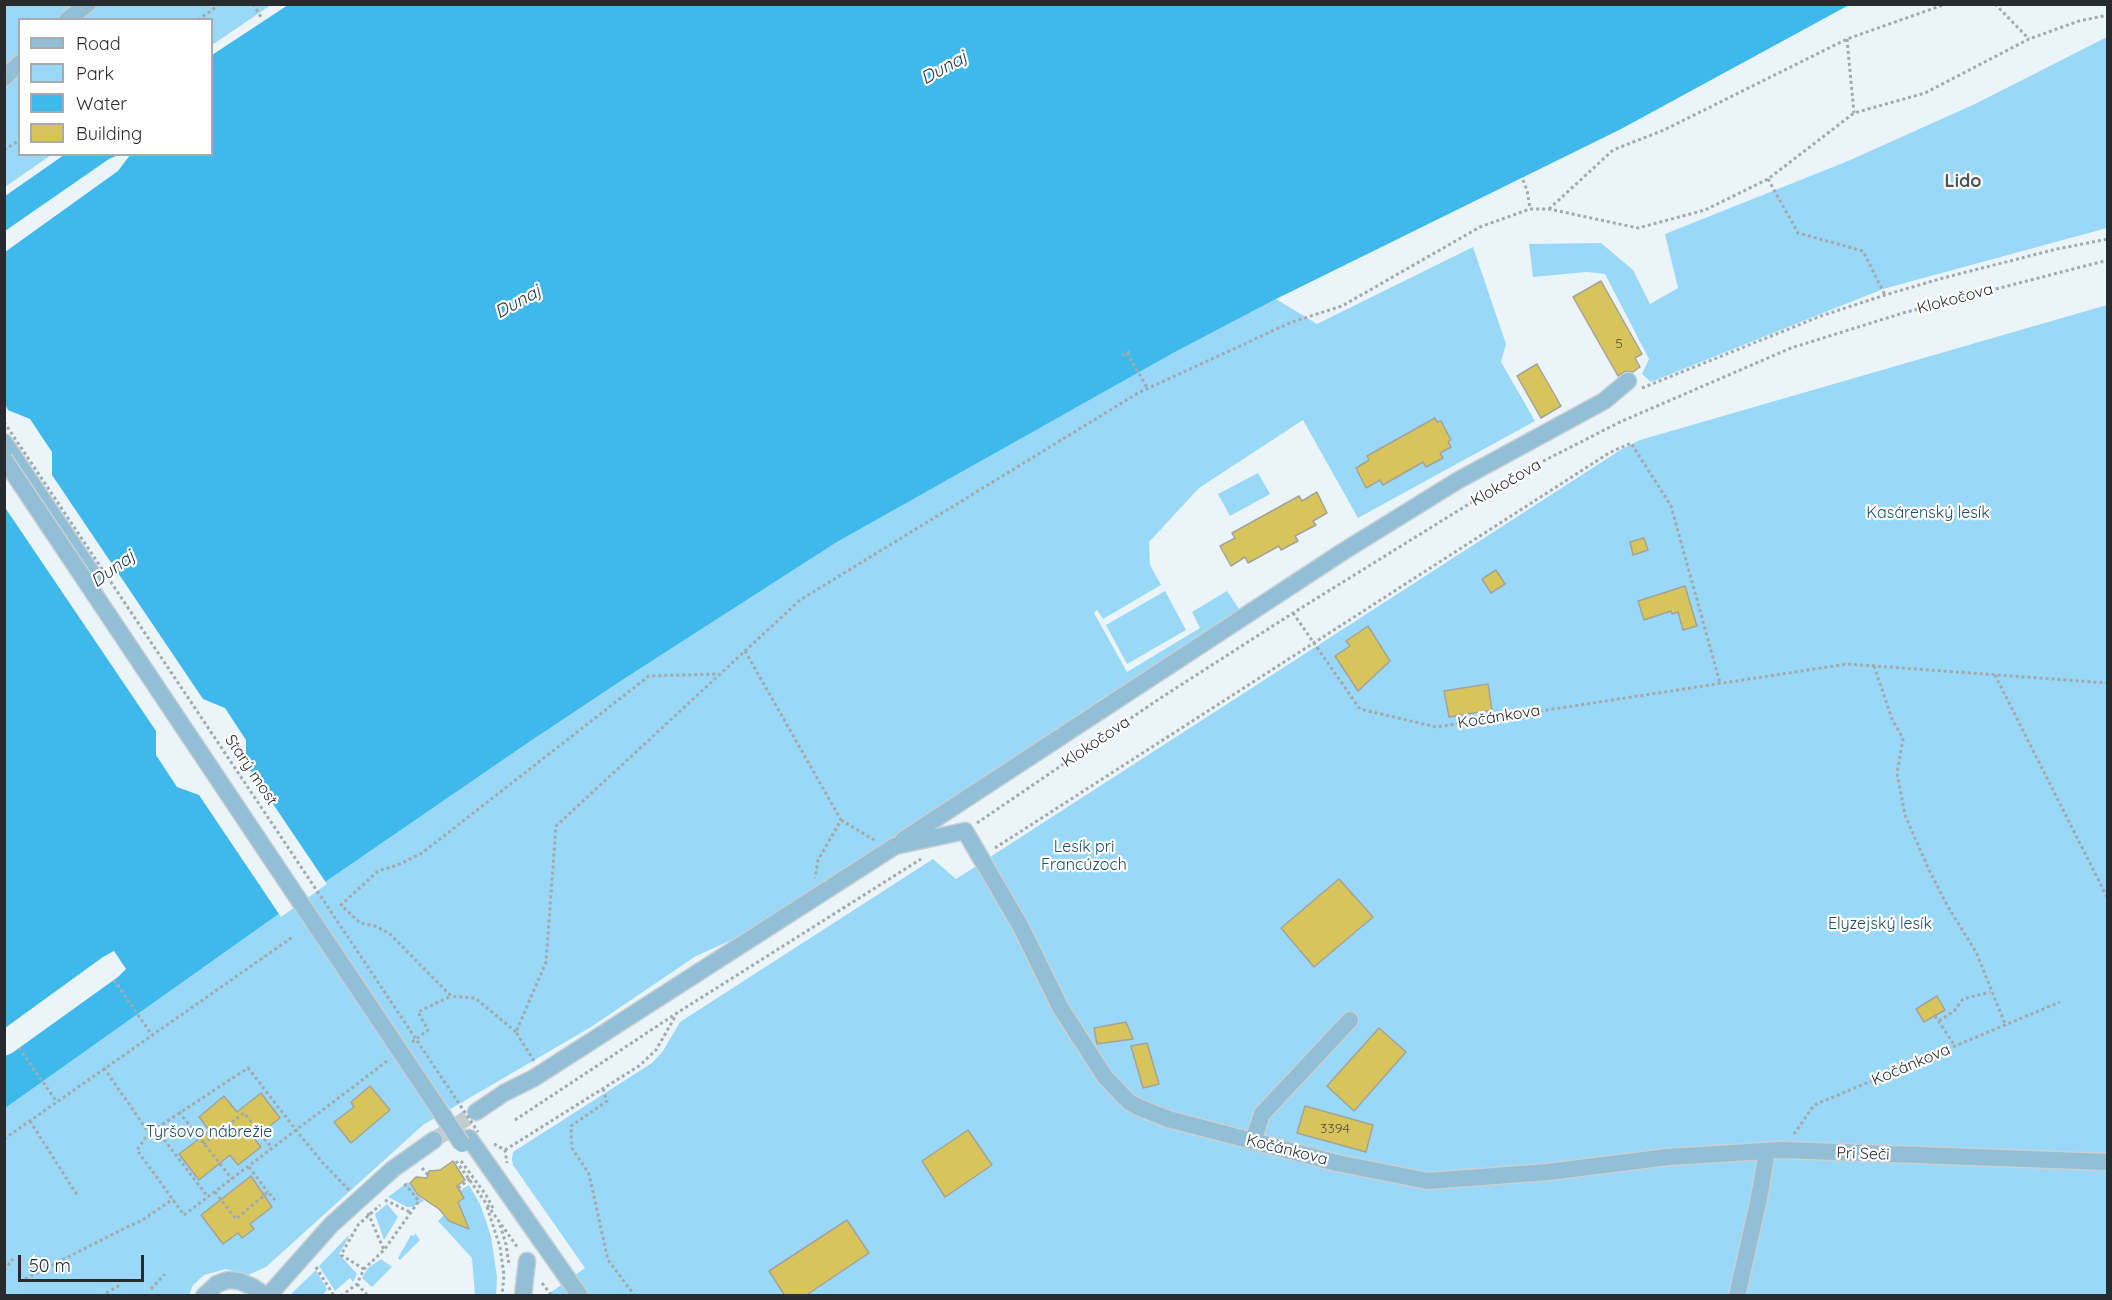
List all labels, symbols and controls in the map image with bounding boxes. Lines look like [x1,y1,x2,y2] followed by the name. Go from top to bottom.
[18,18,213,156] legend
[76,32,121,55] text: Road
[917,47,971,89] water label: Dunaj
[76,62,114,85] text: Park
[76,92,127,115] text: Water
[76,122,142,145] text: Building
[1945,171,1981,193] district label: Lido
[1915,280,1995,318] street label: Klokočova
[491,281,545,323] water label: Dunaj
[1615,336,1623,352] house number: 5
[1467,455,1545,511] street label: Klokočova
[1866,503,1990,523] park label: Kasárenský lesík
[87,546,139,592] water label: Dunaj
[1456,701,1542,733] street label: Kočánkova
[1058,712,1134,772] street label: Klokočova
[220,731,282,809] street label: Starý most
[1041,837,1127,875] park label: Lesík pri Francúzoch
[1828,914,1932,934] park label: Elyzejský lesík
[1869,1040,1953,1090] street label: Kočánkova
[1320,1121,1350,1137] house number: 3394
[146,1122,272,1142] park label: Tyršovo nábrežie
[1244,1131,1330,1169] street label: Kočánkova
[1836,1143,1890,1165] street label: Pri Seči
[21,1243,147,1281] scale bar
[29,1254,71,1277] text: 50 m

